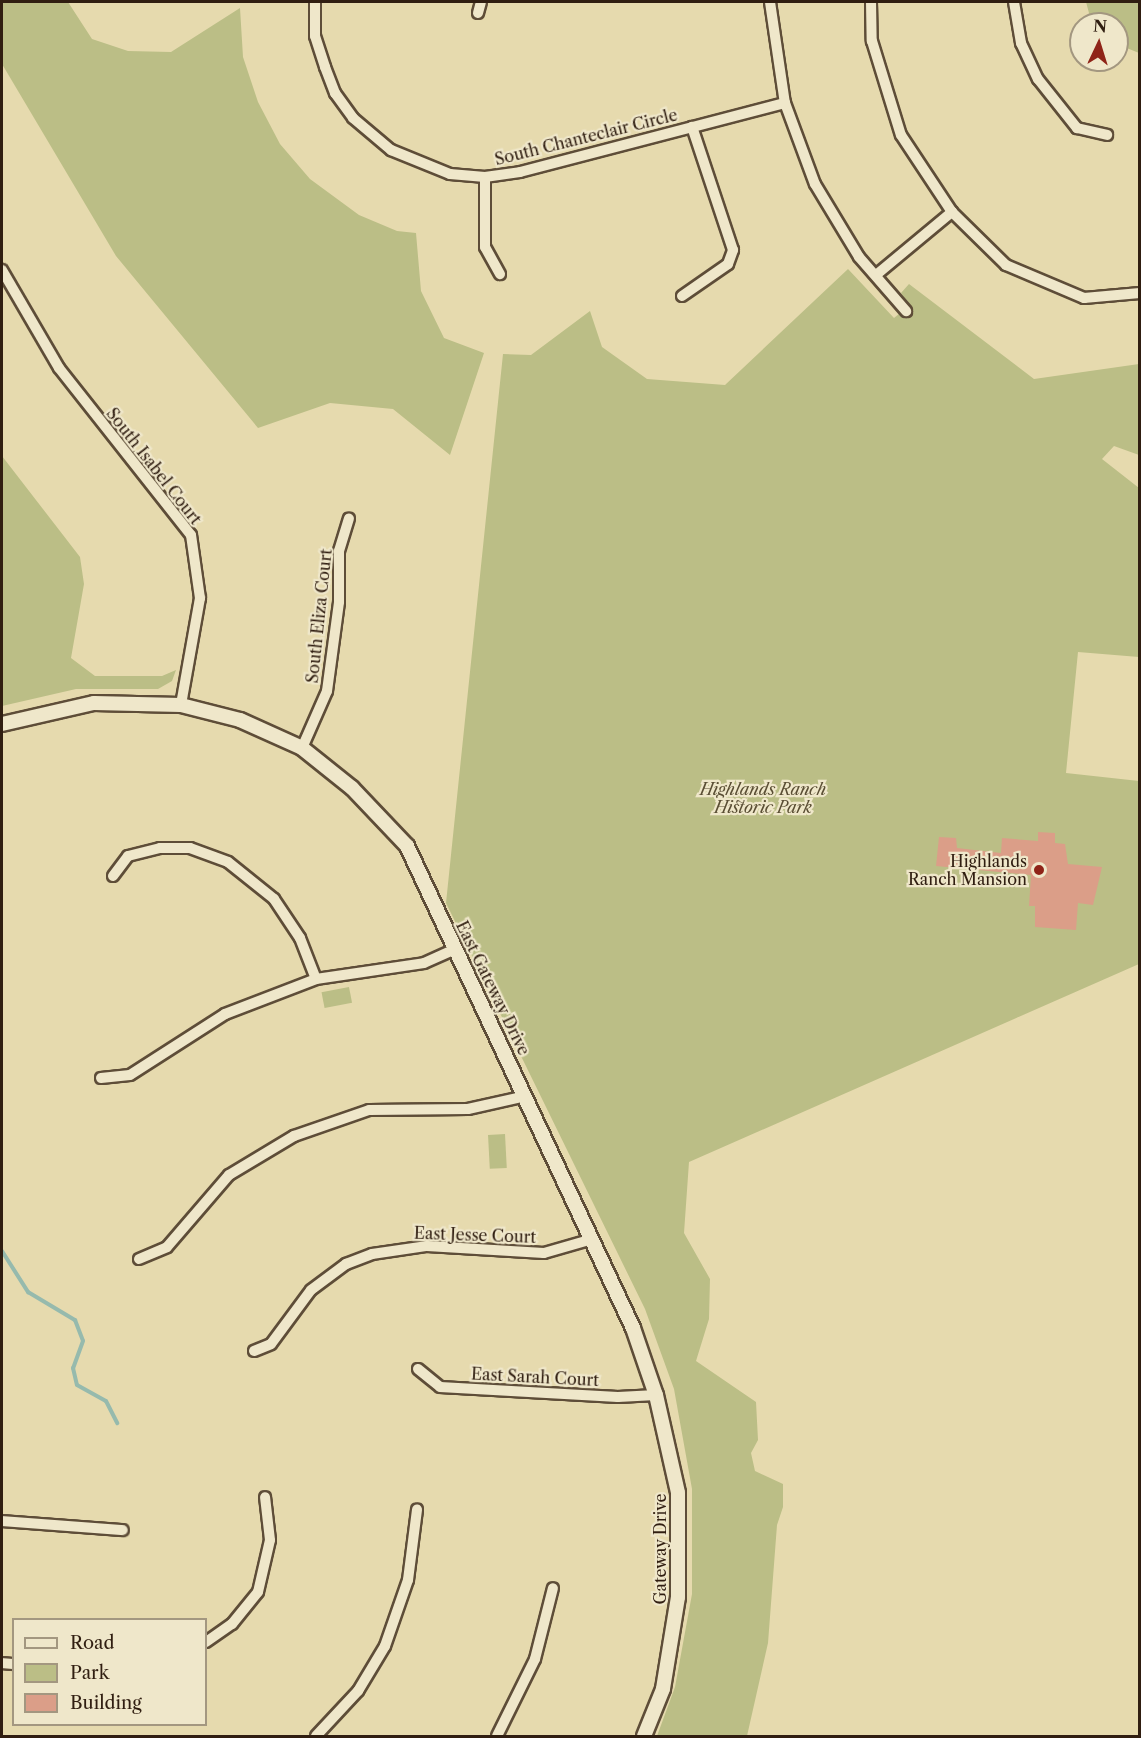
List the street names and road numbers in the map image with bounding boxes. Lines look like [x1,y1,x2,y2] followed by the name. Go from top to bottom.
[493,105,679,169] street label: South Chanteclair Circle
[103,404,205,528] street label: South Isabel Court
[302,548,336,684] street label: South Eliza Court
[452,917,534,1059] street label: East Gateway Drive
[414,1223,536,1247] street label: East Jesse Court
[471,1364,599,1390] street label: East Sarah Court
[650,1493,670,1605] street label: Gateway Drive

